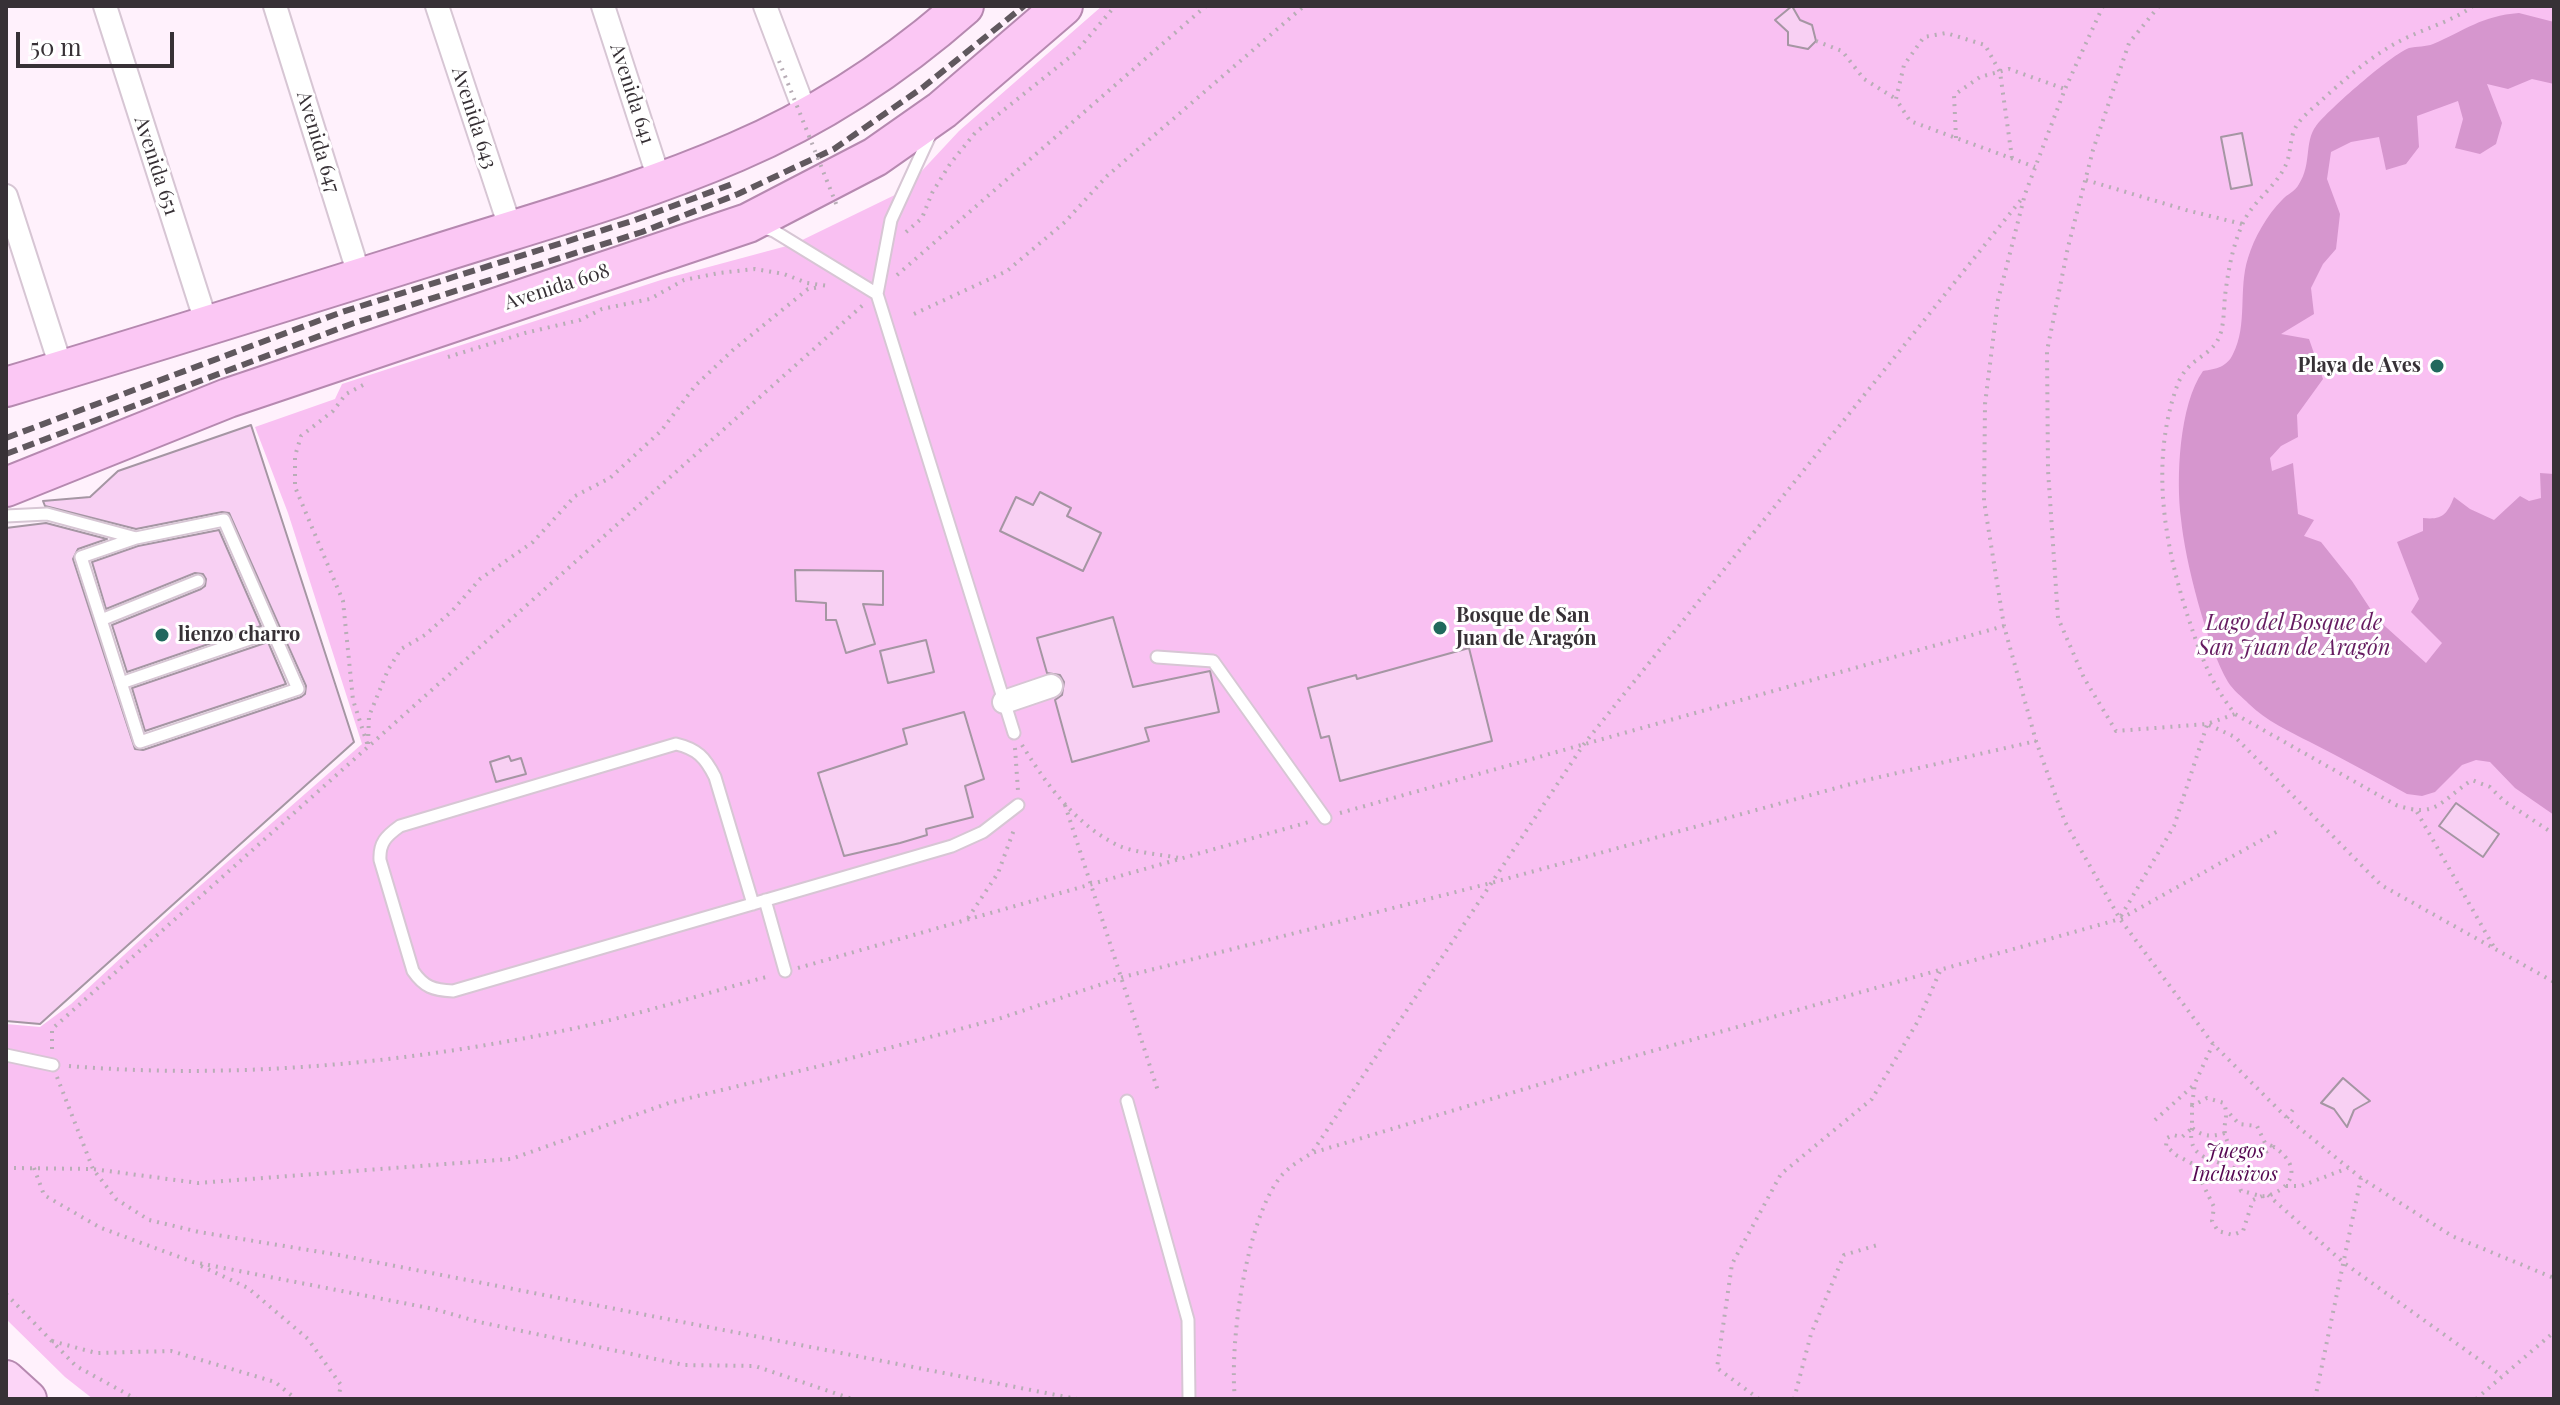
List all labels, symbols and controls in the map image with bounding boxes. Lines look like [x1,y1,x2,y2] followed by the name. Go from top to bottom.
[20,16,178,66] scale bar
[30,30,82,62] text: 50 m
[604,41,660,147] street label: Avenida 641
[446,64,502,172] street label: Avenida 643
[291,88,345,196] street label: Avenida 647
[129,113,183,219] street label: Avenida 651
[501,259,613,315] street label: Avenida 608
[2298,354,2421,378] place label: Playa de Aves
[2428,357,2446,375] marker: Playa de Aves
[1456,604,1596,651] place label: Bosque de San Juan de Aragón
[2198,610,2390,662] water label: Lago del Bosque de San Juan de Aragón
[1431,619,1449,637] marker: Bosque de San Juan de Aragón
[178,623,300,647] place label: lienzo charro
[153,626,171,644] marker: lienzo charro
[2192,1140,2278,1187] park label: Juegos Inclusivos

